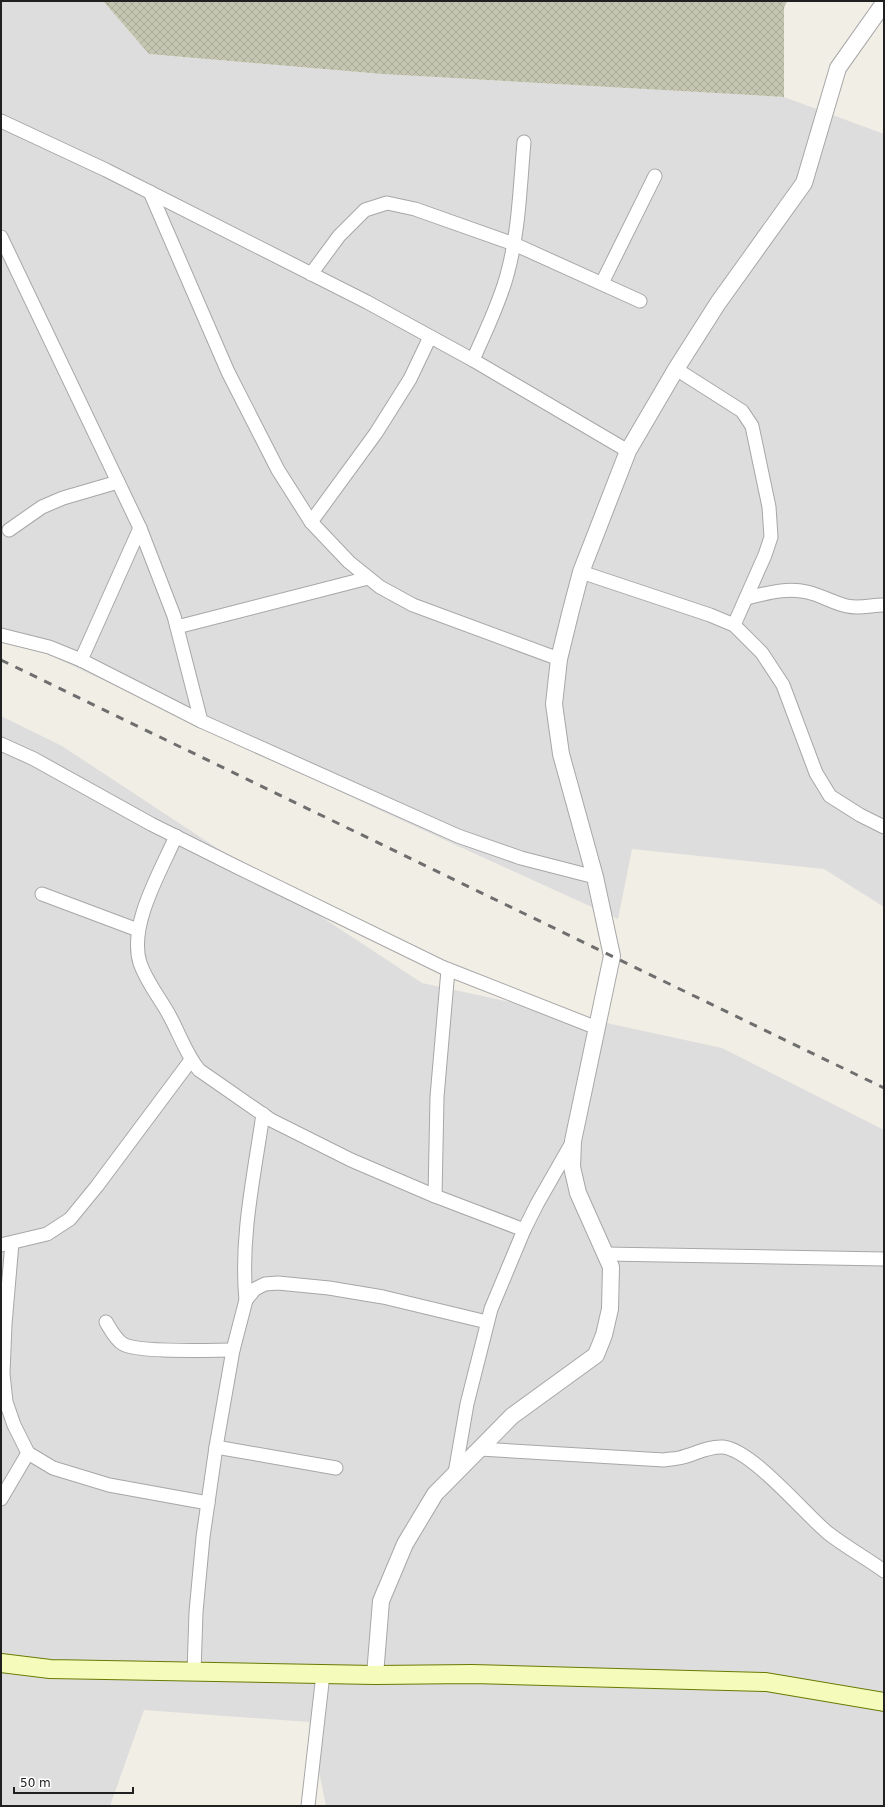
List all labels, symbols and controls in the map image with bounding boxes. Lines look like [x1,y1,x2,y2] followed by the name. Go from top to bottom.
[14,1769,133,1795] scale bar
[20,1776,51,1790] text: 50 m

